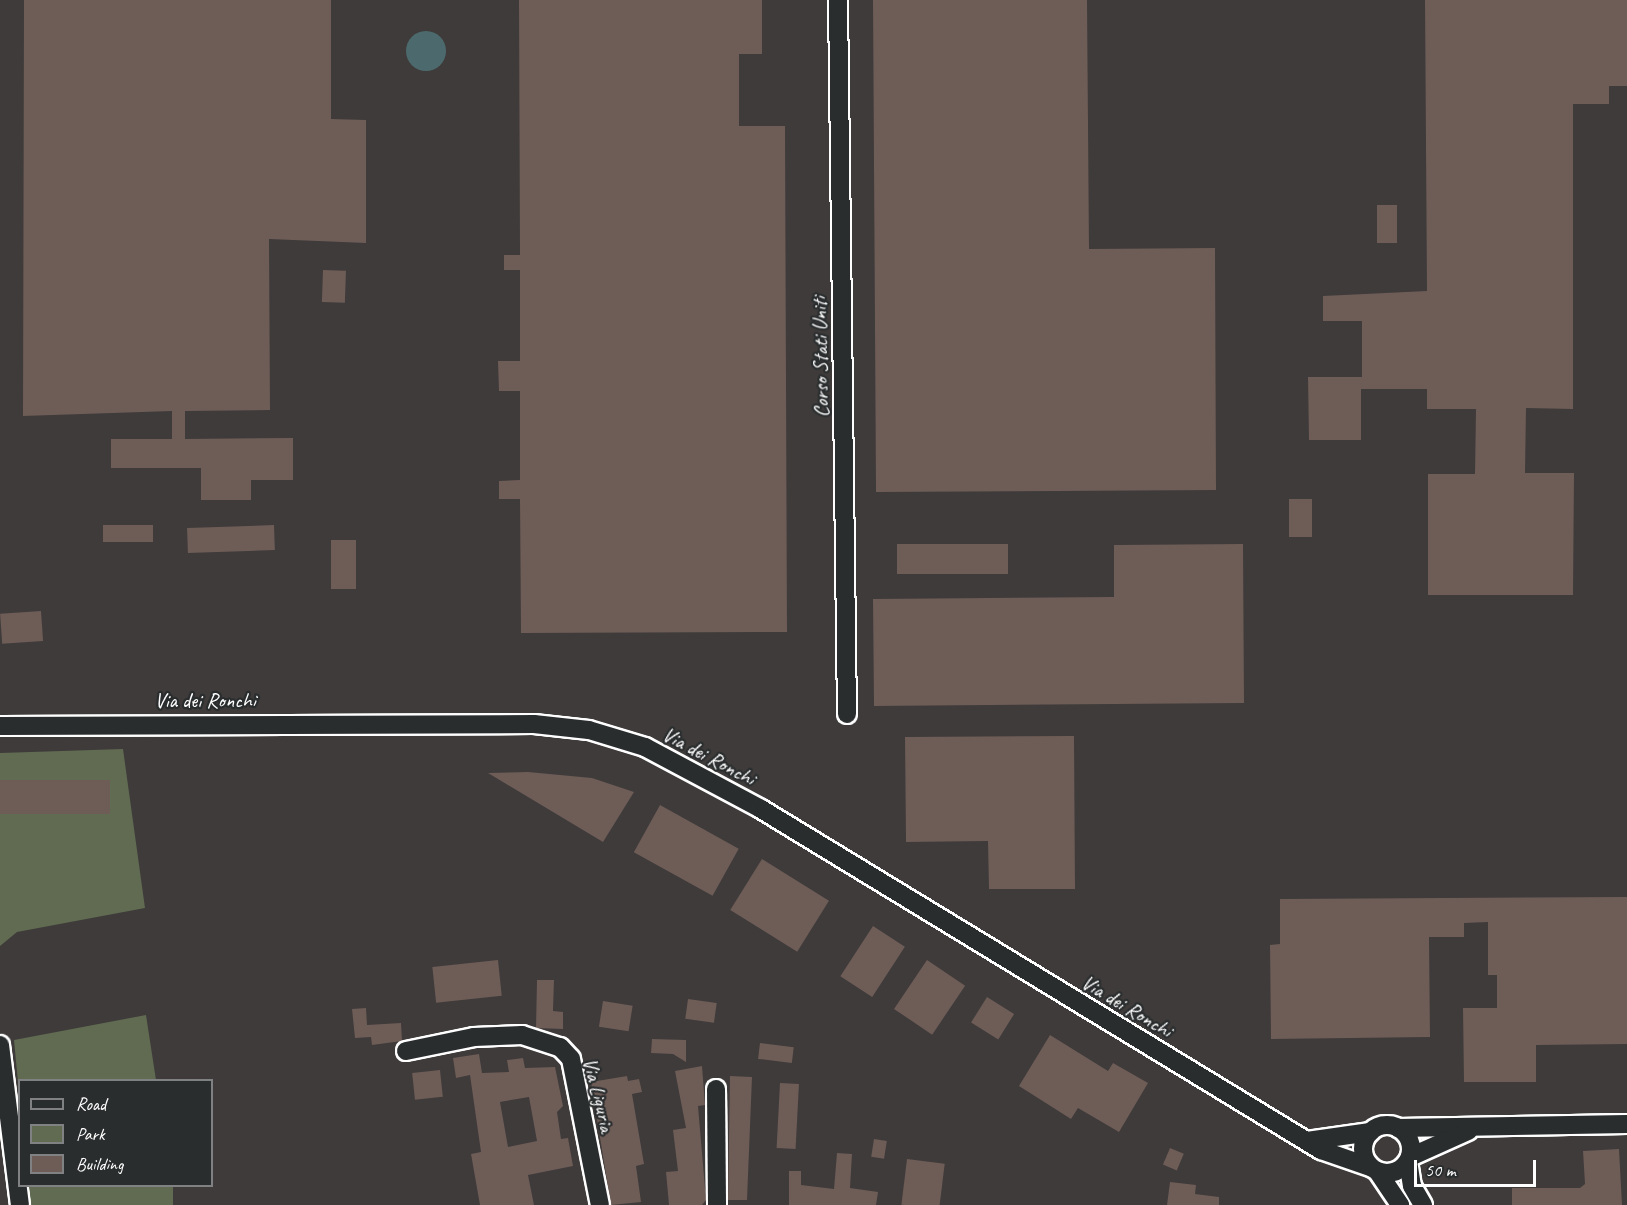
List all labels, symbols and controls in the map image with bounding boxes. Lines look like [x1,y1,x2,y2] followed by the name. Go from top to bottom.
[806,296,834,418] street label: Corso Stati Uniti
[155,687,255,713] street label: Via dei Ronchi
[659,721,759,791] street label: Via dei Ronchi
[1077,969,1177,1043] street label: Via dei Ronchi
[577,1055,621,1135] street label: Via Liguria
[18,1079,213,1187] legend
[76,1093,106,1115] text: Road
[76,1123,105,1145] text: Park
[1417,1148,1538,1186] scale bar
[76,1153,123,1175] text: Building
[1425,1159,1456,1181] text: 50 m

